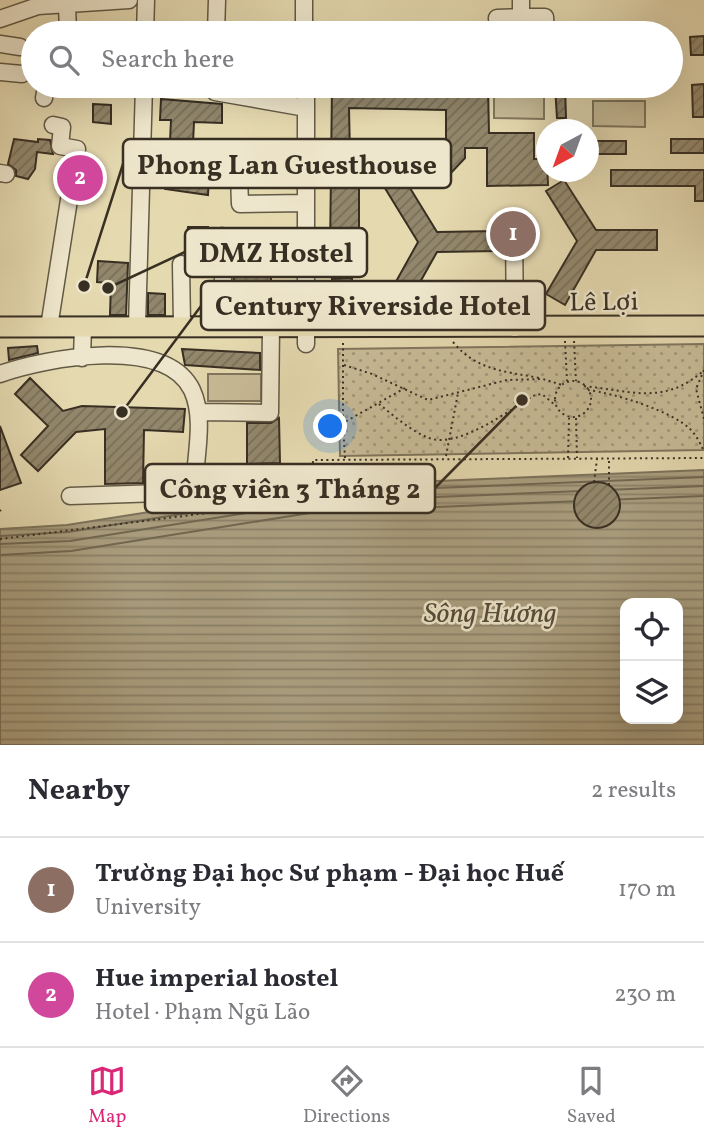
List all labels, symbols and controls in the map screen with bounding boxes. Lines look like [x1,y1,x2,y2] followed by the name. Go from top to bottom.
[21,21,683,98] search box
[45,41,83,79] icon: search
[101,42,234,78] text: Search here
[536,119,599,182] north arrow
[123,139,451,188] callout: Phong Lan Guesthouse
[137,147,437,186] text: Phong Lan Guesthouse
[57,152,103,204] pin: 2
[490,208,536,260] pin: 1
[185,228,367,277] callout: DMZ Hostel
[199,235,353,274] text: DMZ Hostel
[201,281,545,330] callout: Century Riverside Hotel
[569,284,639,322] street label: Lê Lợi
[215,288,531,327] text: Century Riverside Hotel
[313,409,347,443] your location
[145,464,435,513] callout: Công viên 3 Tháng 2
[159,471,421,510] text: Công viên 3 Tháng 2
[424,595,556,634] water label: Sông Hương
[620,598,683,724] map controls
[620,598,683,661] button: locate
[620,661,683,724] button: layers
[28,770,130,812] text: Nearby
[591,775,676,807] text: 2 results
[95,856,564,892] text: Trường Đại học Sư phạm - Đại học Huế
[46,874,56,906] text: 1
[618,874,676,906] text: 170 m
[95,892,201,924] text: University
[95,961,338,997] text: Hue imperial hostel
[45,979,57,1011] text: 2
[614,979,676,1011] text: 230 m
[95,997,310,1029] text: Hotel · Phạm Ngũ Lão
[88,1062,126,1130] tab: Map
[303,1062,390,1130] tab: Directions
[567,1062,616,1130] tab: Saved

